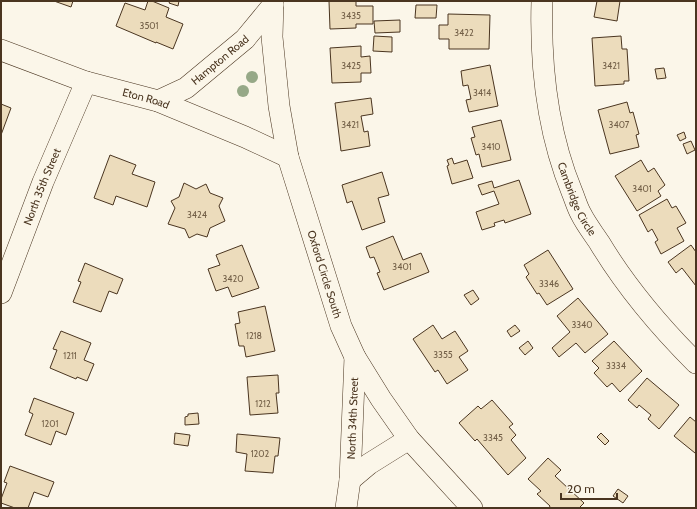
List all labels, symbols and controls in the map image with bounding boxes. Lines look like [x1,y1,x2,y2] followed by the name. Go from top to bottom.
[341,10,361,21] house number: 3435
[140,20,159,31] house number: 3501
[454,27,474,38] house number: 3422
[188,32,252,88] street label: Hampton Road
[341,60,361,71] house number: 3425
[602,60,620,71] house number: 3421
[121,85,172,112] street label: Eton Road
[473,87,491,98] house number: 3414
[341,119,359,130] house number: 3421
[609,119,630,130] house number: 3407
[481,141,501,152] house number: 3410
[20,146,64,227] street label: North 35th Street
[555,160,600,239] street label: Cambridge Circle
[632,183,652,194] house number: 3401
[187,209,207,220] house number: 3424
[304,228,345,320] street label: Oxford Circle South
[392,261,412,272] house number: 3401
[222,273,244,284] house number: 3420
[539,278,559,289] house number: 3346
[571,319,593,330] house number: 3340
[246,330,262,341] house number: 1218
[433,349,453,360] house number: 3355
[63,350,77,361] house number: 1211
[606,360,626,371] house number: 3334
[344,377,361,460] street label: North 34th Street
[255,398,271,409] house number: 1212
[42,418,58,429] house number: 1201
[483,432,503,443] house number: 3345
[251,448,270,459] house number: 1202
[561,475,617,501] scale bar
[567,481,595,496] text: 20 m

